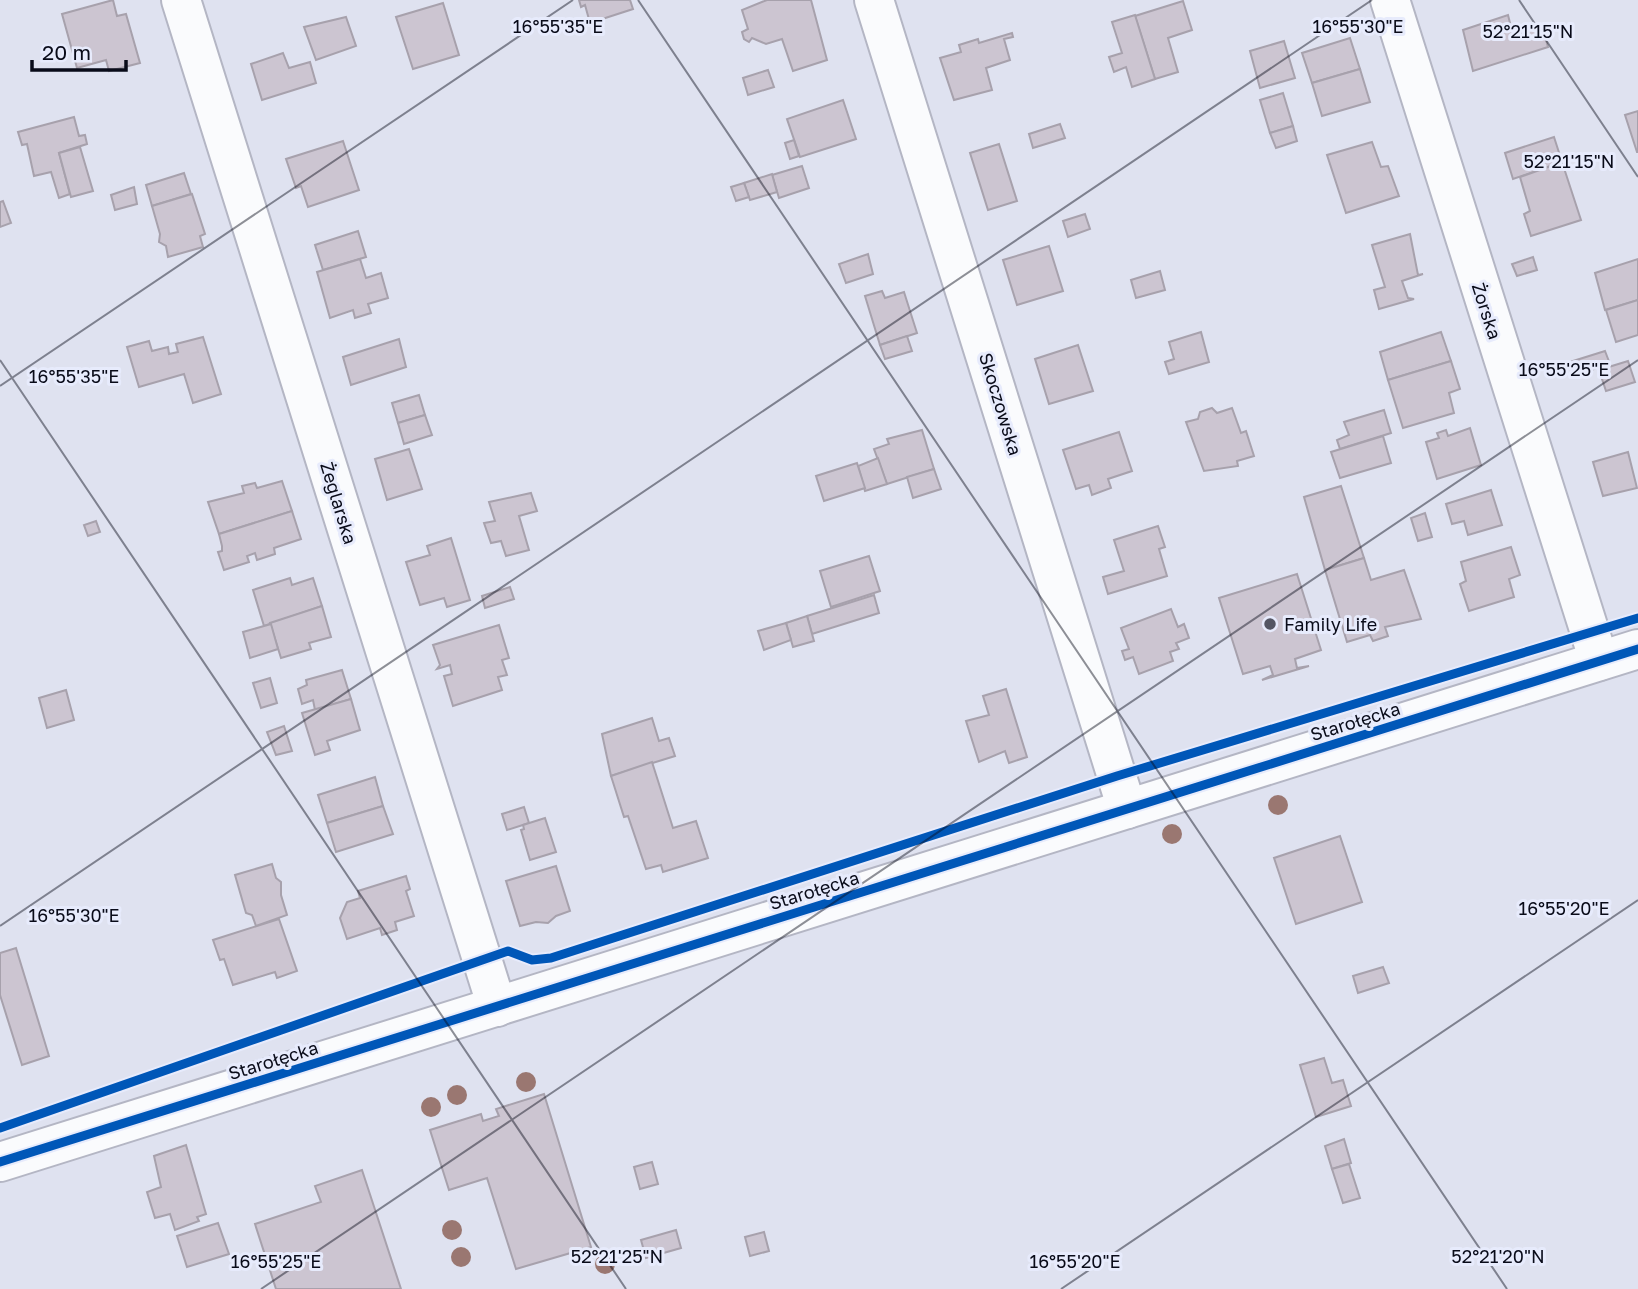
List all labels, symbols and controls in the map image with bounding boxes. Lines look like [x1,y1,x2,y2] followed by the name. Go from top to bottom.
[513,15,603,37] text: 16°55'35"E
[1312,15,1404,37] text: 16°55'30"E
[1483,20,1573,42] text: 52°21'15"N
[32,28,126,72] scale bar
[42,39,91,65] text: 20 m
[1524,150,1614,172] text: 52°21'15"N
[1468,280,1506,342] street label: Żorska
[975,350,1027,458] street label: Skoczowska
[1519,358,1609,380] text: 16°55'25"E
[29,365,119,387] text: 16°55'35"E
[316,459,362,547] street label: Żeglarska
[1284,613,1377,635] place label: Family Life
[1262,616,1278,632] marker: Family Life
[1307,697,1403,745] street label: Starołęcka
[766,866,862,914] street label: Starołęcka
[1518,897,1610,919] text: 16°55'20"E
[28,904,120,926] text: 16°55'30"E
[225,1036,321,1084] street label: Starołęcka
[571,1245,663,1267] text: 52°21'25"N
[1451,1245,1545,1267] text: 52°21'20"N
[231,1250,321,1272] text: 16°55'25"E
[1029,1250,1121,1272] text: 16°55'20"E

